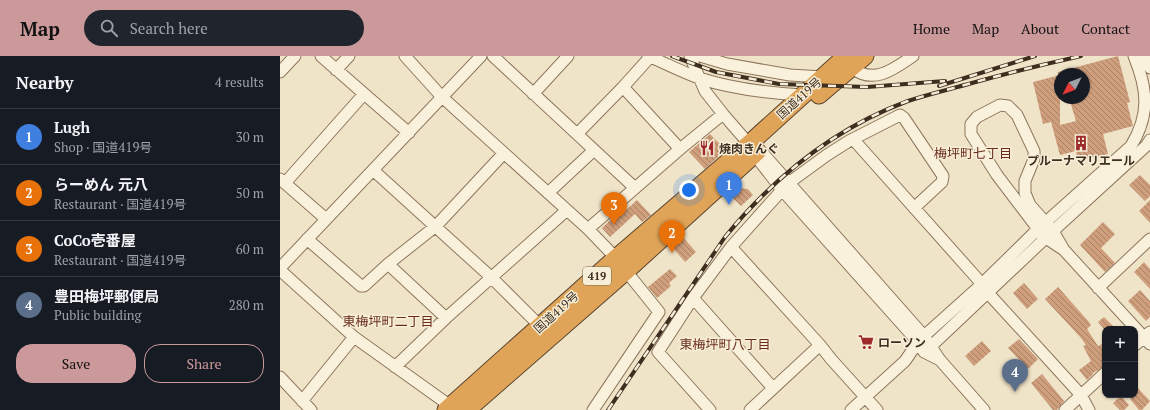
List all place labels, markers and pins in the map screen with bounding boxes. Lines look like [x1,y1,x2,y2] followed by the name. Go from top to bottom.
[1072,134,1090,152] building icon: プルーナマリエール
[698,139,716,157] restaurant icon: 焼肉きんぐ
[719,141,779,156] place label: 焼肉きんぐ
[1027,153,1135,168] place label: プルーナマリエール
[716,172,742,205] pin: 1
[601,192,627,225] pin: 3
[659,220,685,253] pin: 2
[857,333,875,351] supermarket icon: ローソン
[878,335,926,350] place label: ローソン
[1002,359,1028,392] pin: 4

